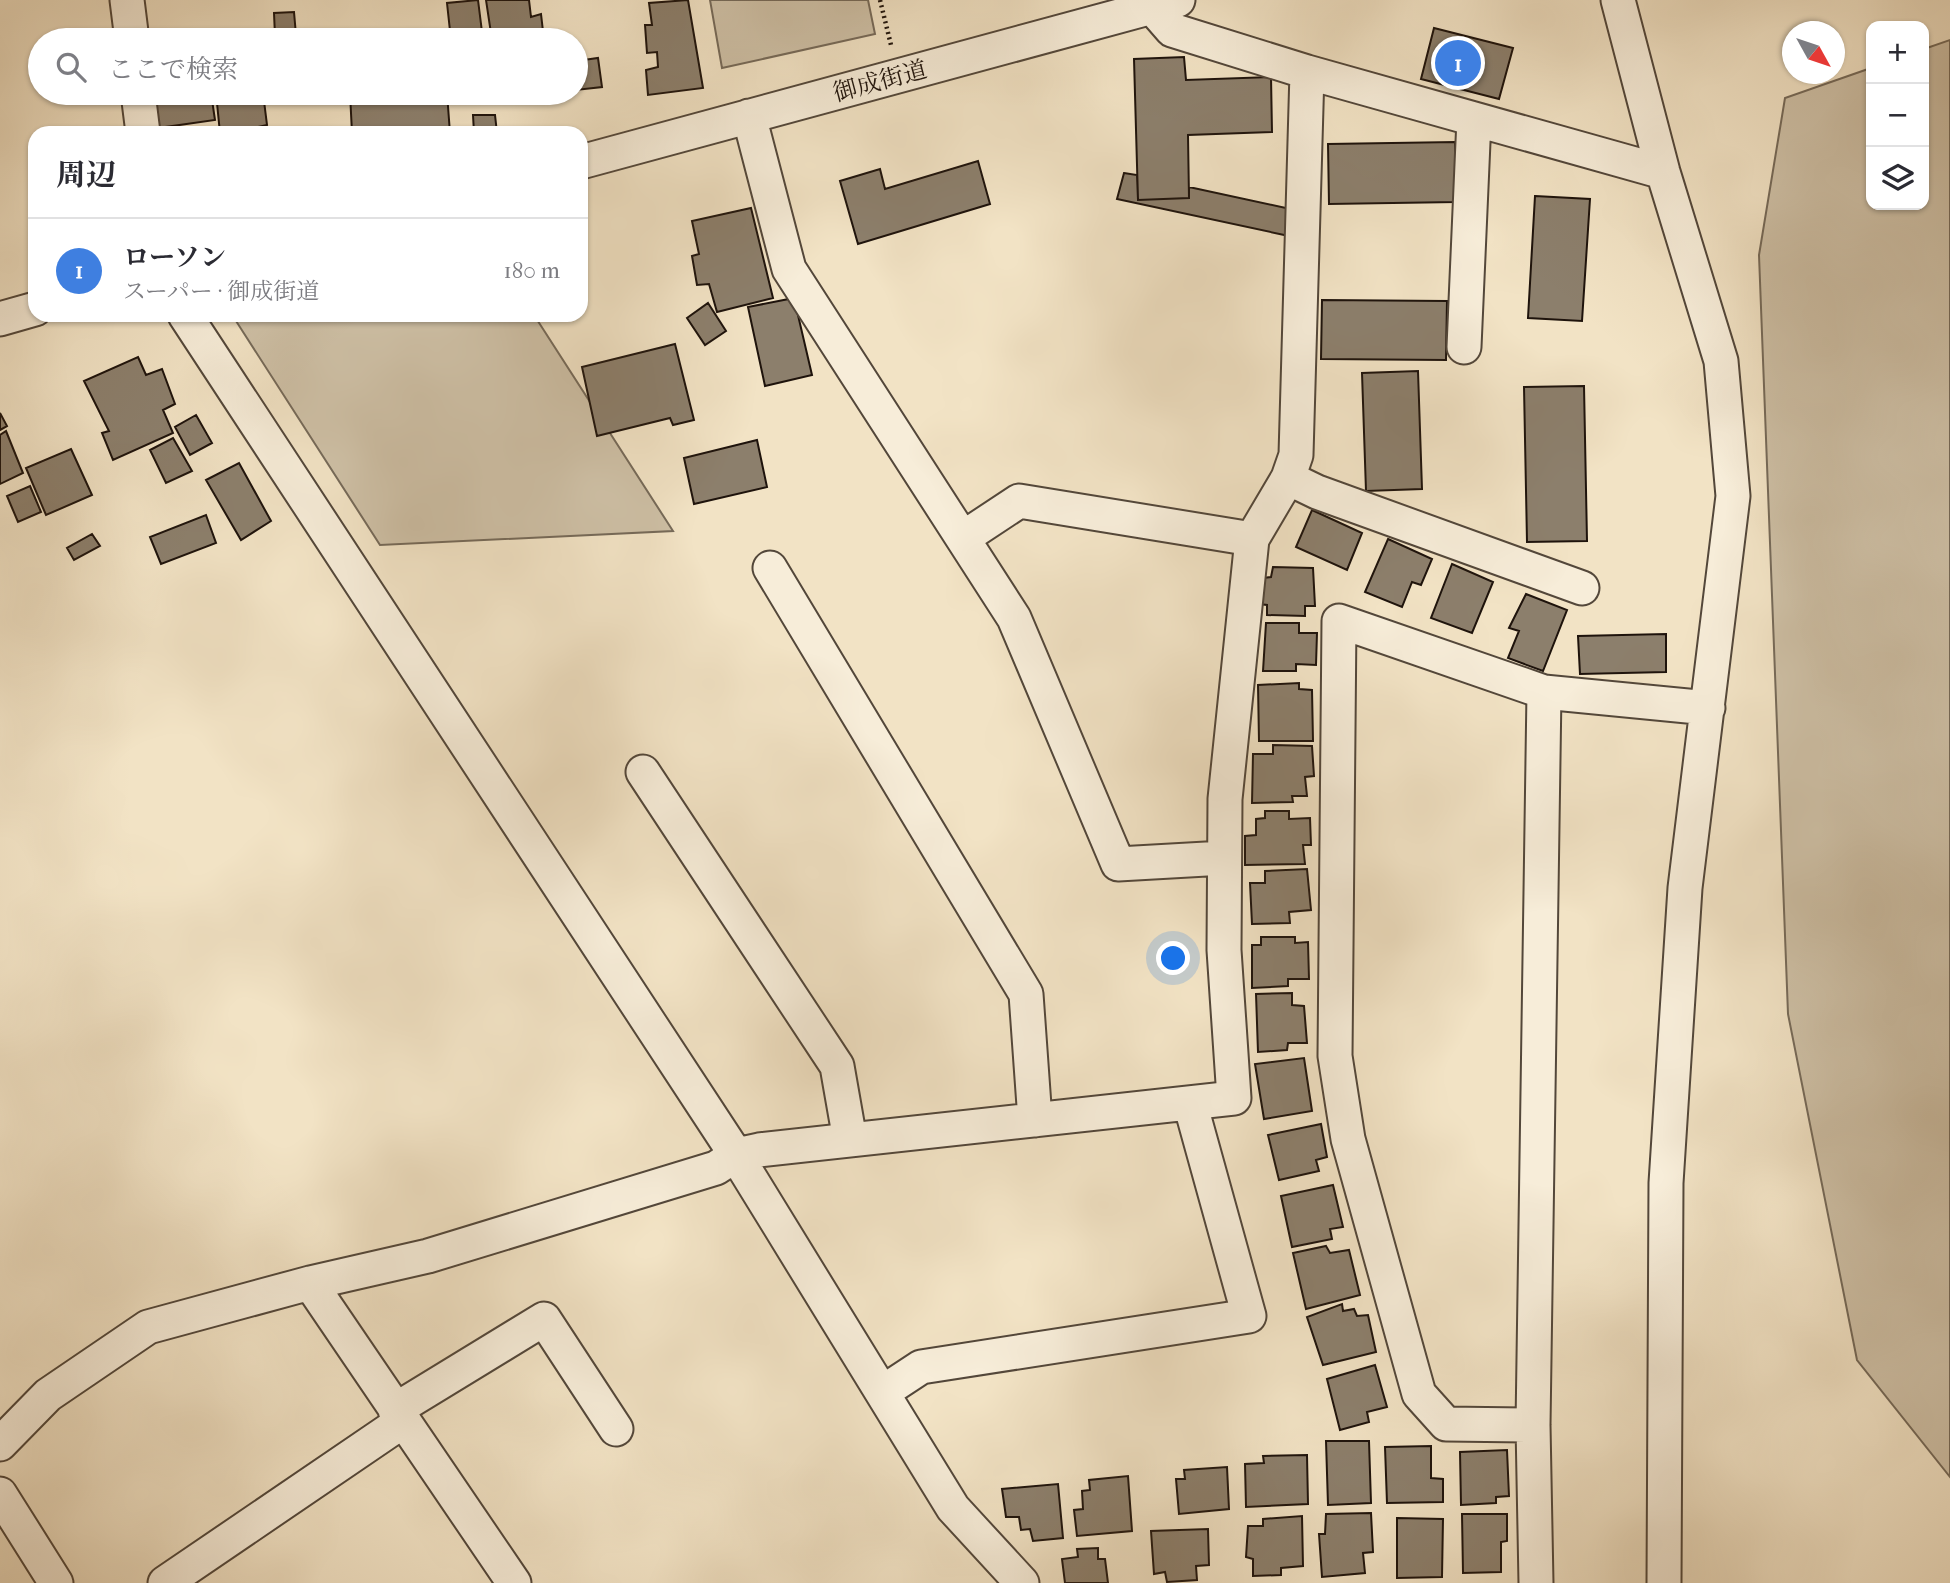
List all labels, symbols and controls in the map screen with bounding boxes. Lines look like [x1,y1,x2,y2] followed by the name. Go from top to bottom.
[1782,21,1845,84] north arrow
[1866,21,1929,210] map controls
[1866,21,1929,84] button: +
[28,28,588,105] search box
[1435,37,1481,89] pin: 1
[52,48,90,86] icon: search
[108,54,238,85] text: ここで検索
[830,55,930,107] street label: 御成街道
[1866,84,1929,147] button: −
[1866,147,1929,210] button: layers
[56,158,116,193] text: 周辺
[123,242,226,273] text: ローソン
[75,257,83,284] text: 1
[503,257,560,284] text: 180 m
[123,278,319,305] text: スーパー · 御成街道
[1156,941,1190,975] your location

